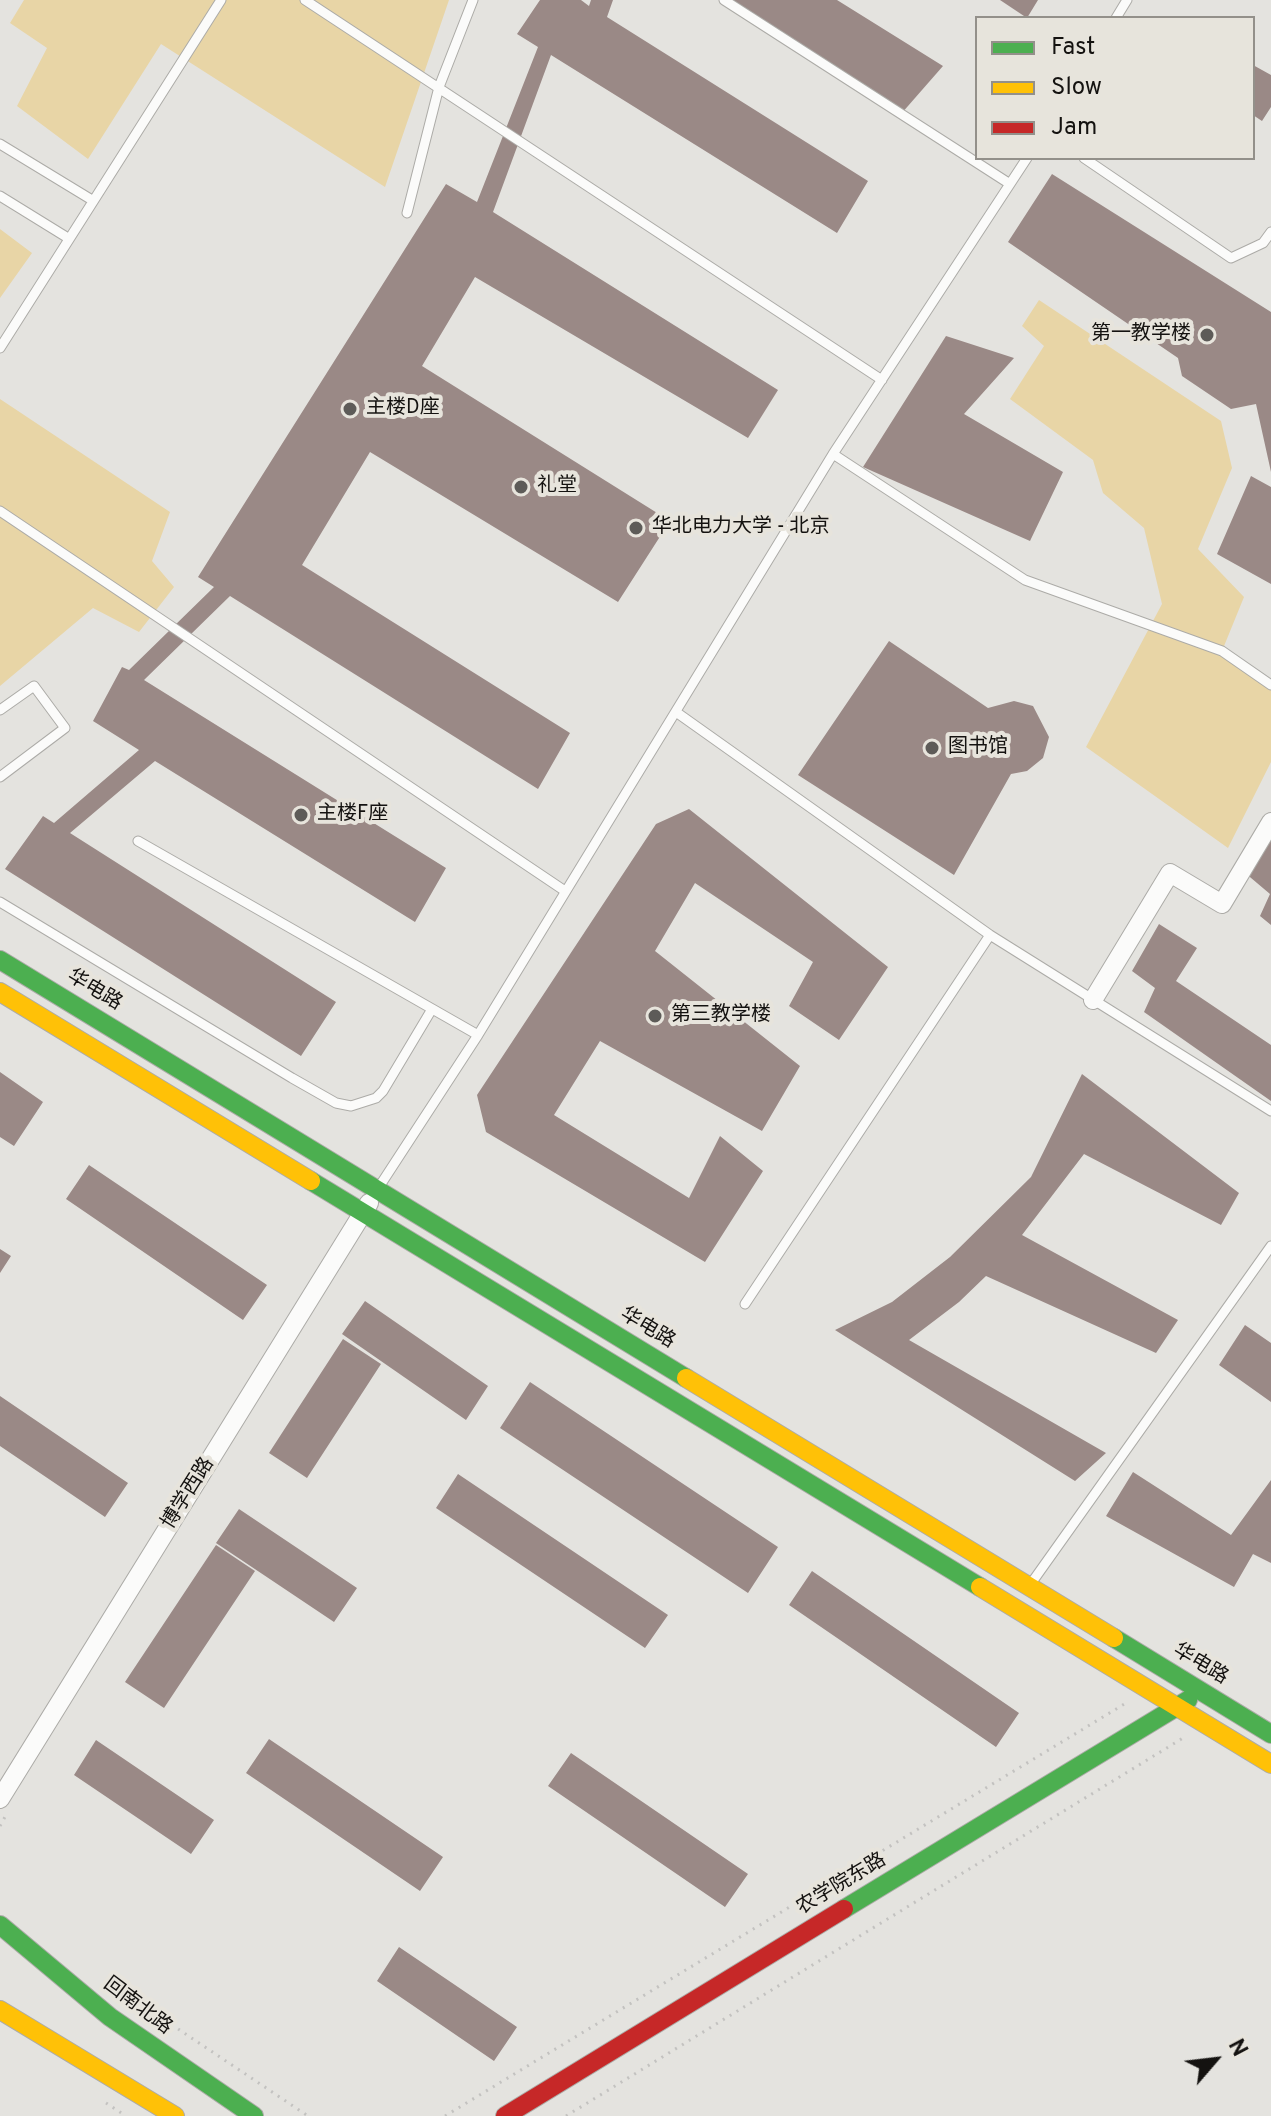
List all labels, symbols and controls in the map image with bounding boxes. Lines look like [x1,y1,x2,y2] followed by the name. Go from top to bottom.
[975,16,1255,160] legend
[1051,33,1095,63] text: Fast
[1051,73,1102,103] text: Slow
[1051,113,1097,143] text: Jam
[1091,323,1191,347] place label: 第一教学楼
[1198,326,1216,344] marker: 第一教学楼
[366,397,440,421] place label: 主楼D座
[341,400,359,418] marker: 主楼D座
[537,475,577,499] place label: 礼堂
[512,478,530,496] marker: 礼堂
[652,516,829,540] place label: 华北电力大学 - 北京
[627,519,645,537] marker: 华北电力大学 - 北京
[948,736,1008,760] place label: 图书馆
[923,739,941,757] marker: 图书馆
[317,803,388,827] place label: 主楼F座
[292,806,310,824] marker: 主楼F座
[62,965,126,1017] street label: 华电路
[671,1004,771,1028] place label: 第三教学楼
[646,1007,664,1025] marker: 第三教学楼
[615,1303,679,1355] street label: 华电路
[158,1454,220,1534] street label: 博学西路
[1168,1639,1232,1691] street label: 华电路
[793,1849,891,1921] street label: 农学院东路
[98,1973,176,2041] street label: 回南北路
[1175,2020,1255,2100] north arrow
[1221,2035,1252,2062] text: N

